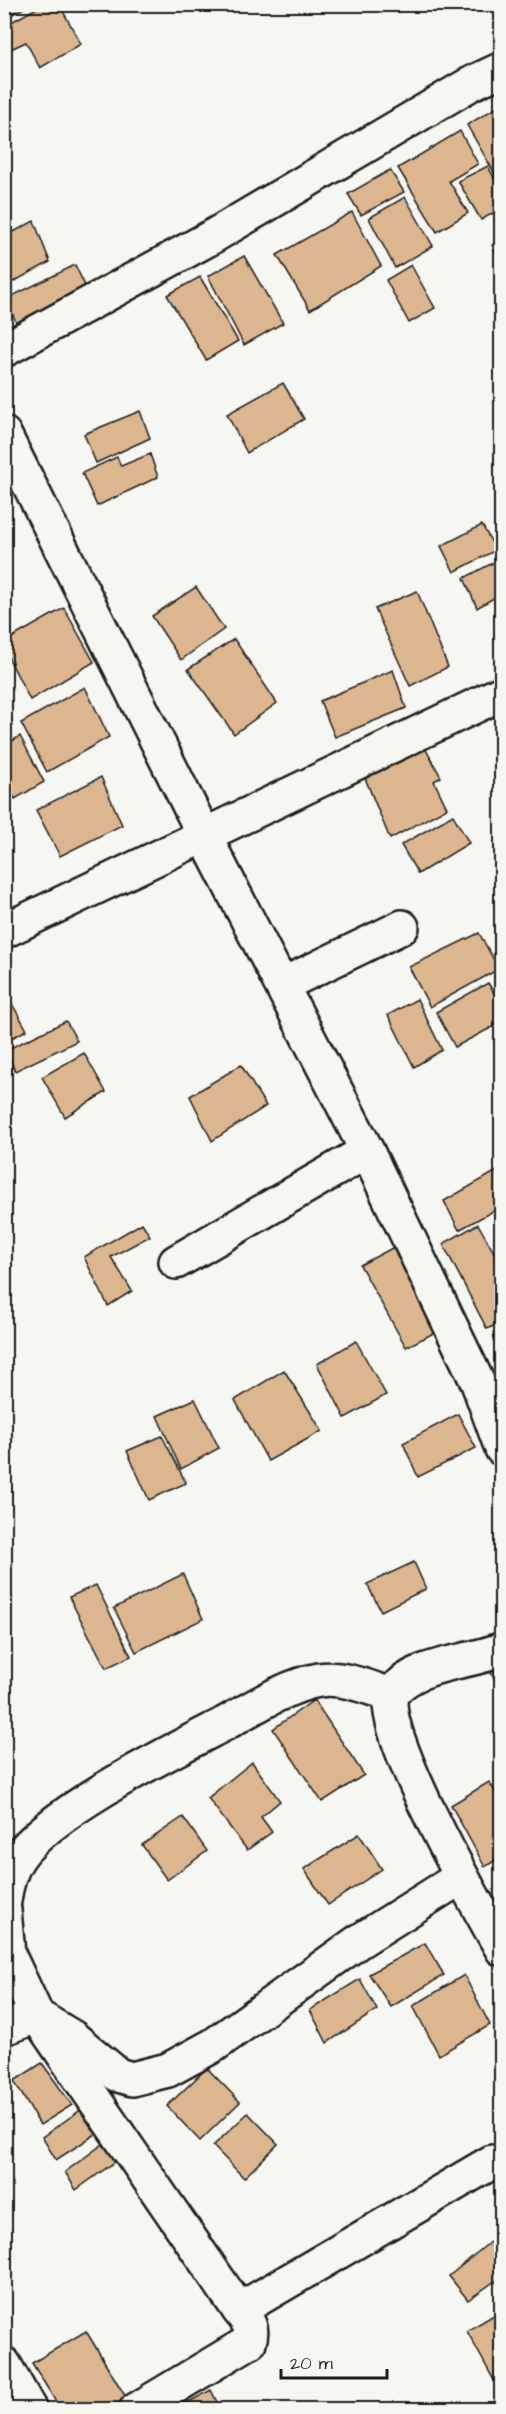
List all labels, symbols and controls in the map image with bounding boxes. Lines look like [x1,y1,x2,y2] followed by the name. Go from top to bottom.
[281,2342,388,2380] scale bar
[290,2351,333,2376] text: 20 m

